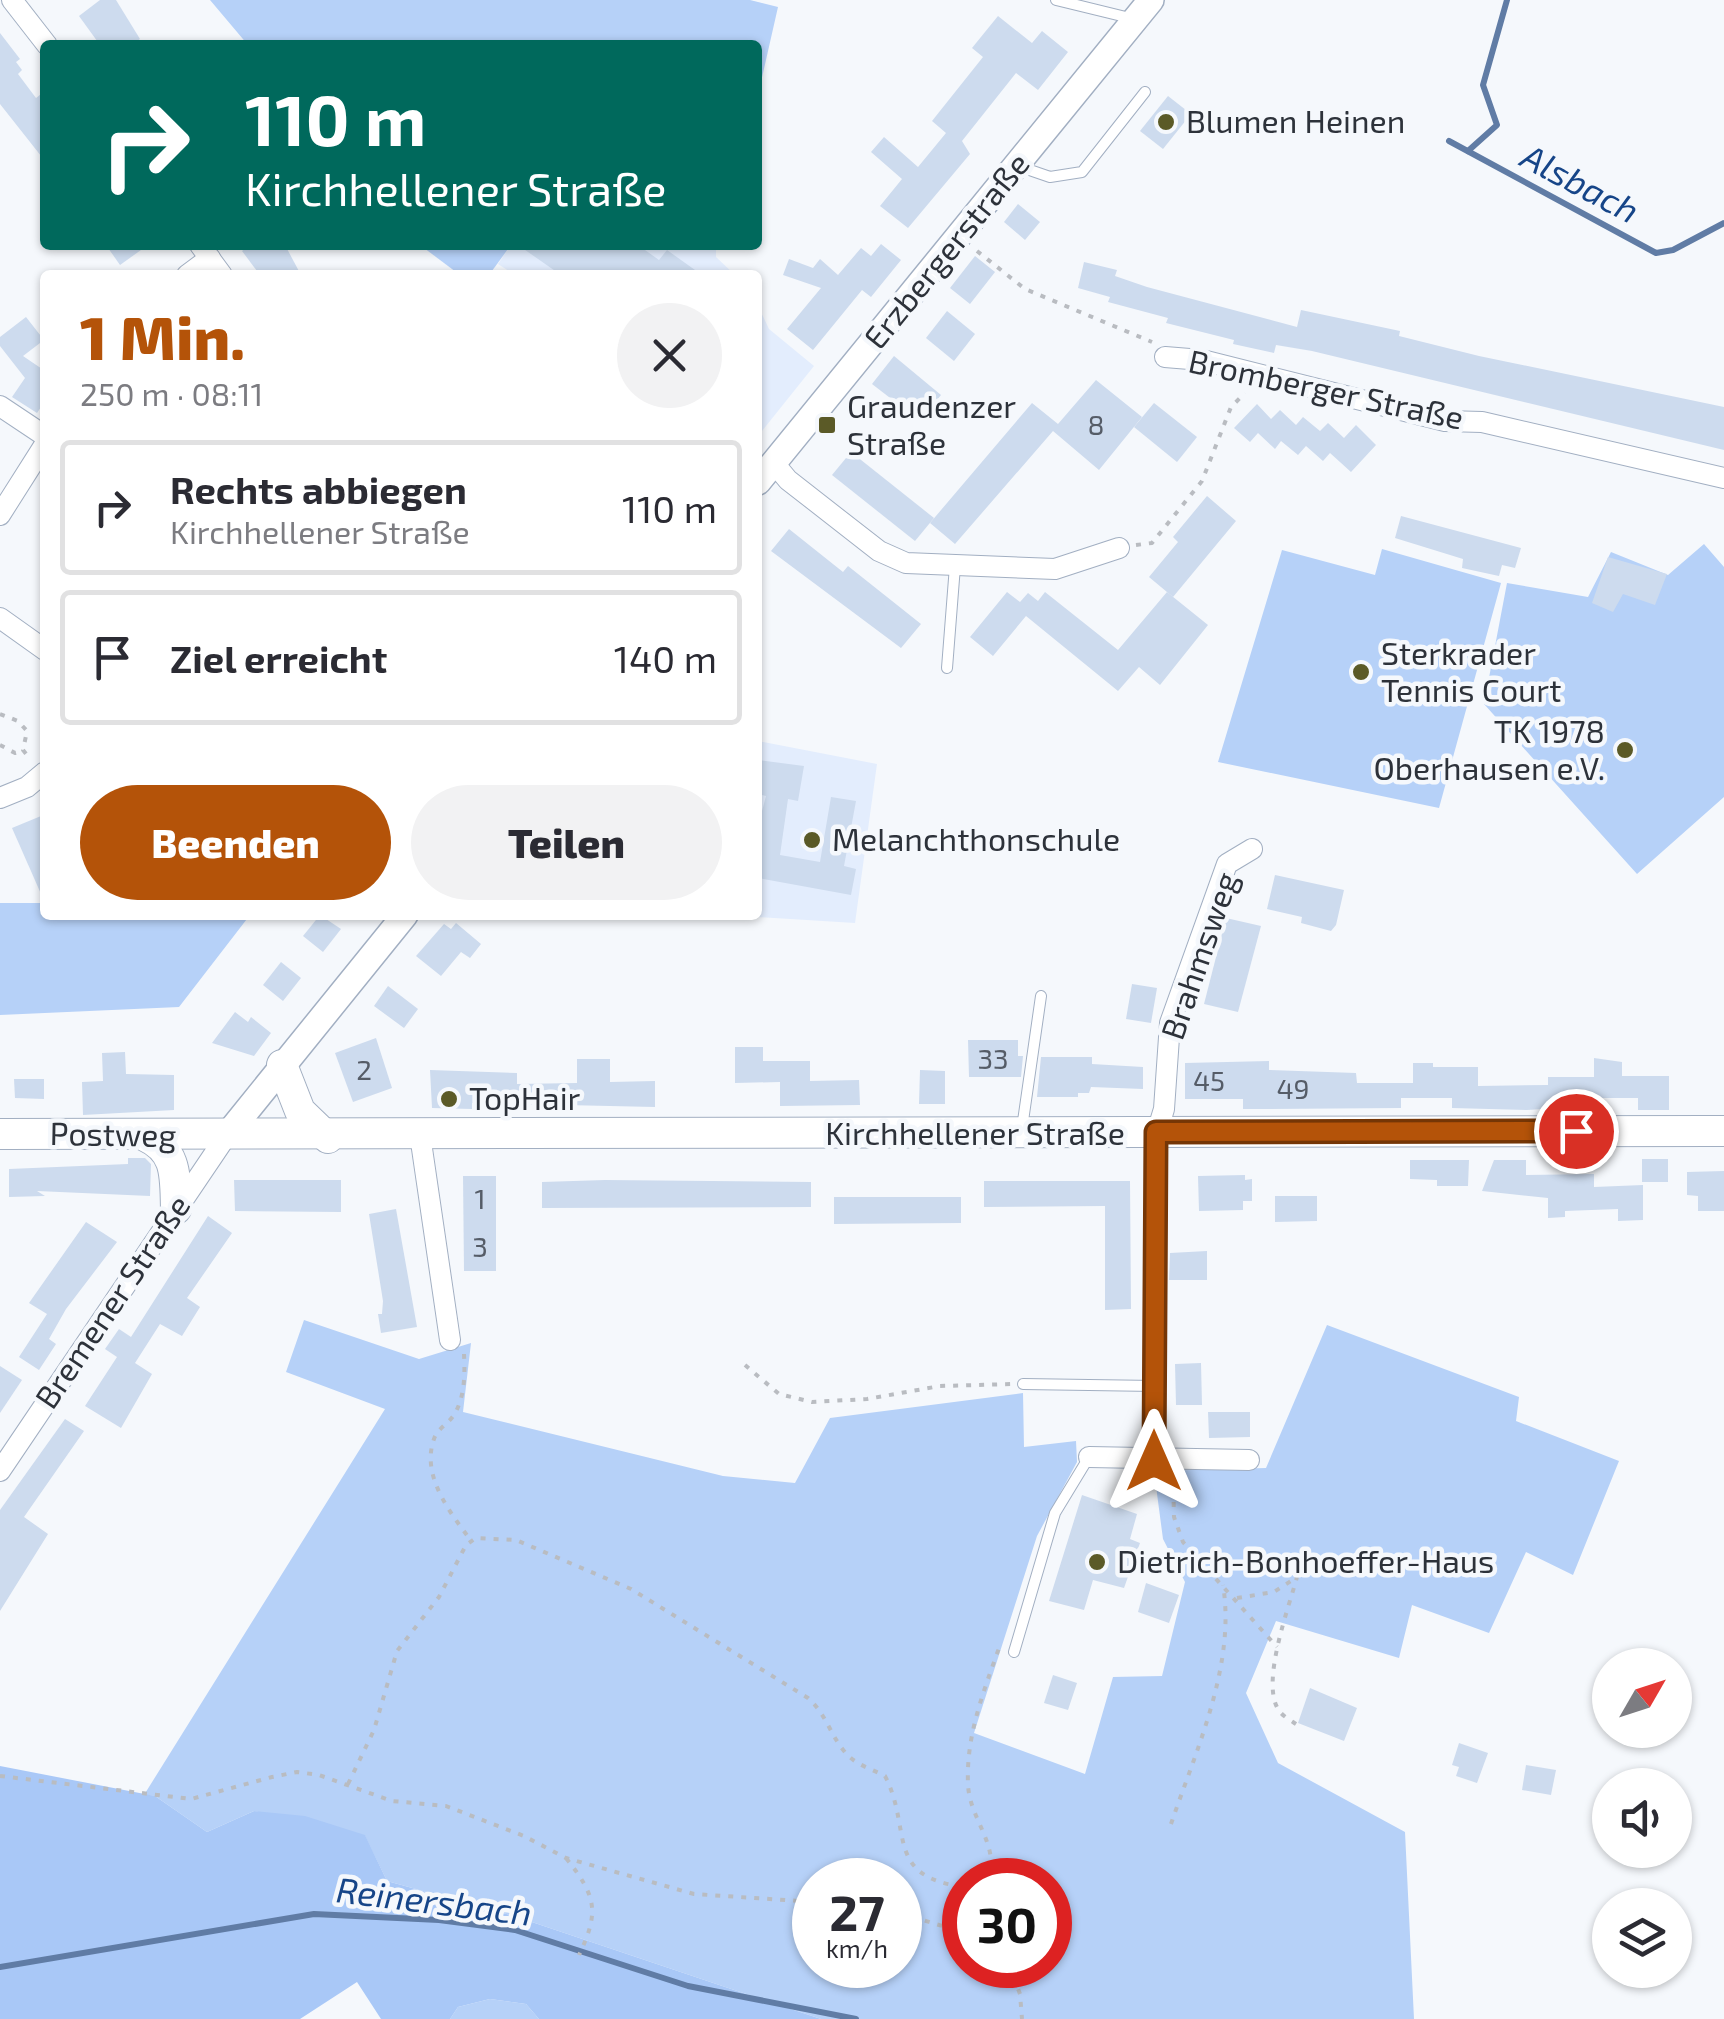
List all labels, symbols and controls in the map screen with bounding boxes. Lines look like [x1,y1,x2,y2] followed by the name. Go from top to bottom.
[245,76,426,160] text: 110 m
[80,80,210,210] icon: right
[1186,101,1405,139] place label: Blumen Heinen
[1155,111,1177,133] marker: Blumen Heinen
[1513,133,1647,231] water label: Alsbach
[855,144,1036,355] street label: Erzbergerstraße
[245,161,666,215] text: Kirchhellener Straße
[80,300,245,372] text: 1 Min.
[617,303,722,408] button: close
[1186,340,1467,436] street label: Bromberger Straße
[80,374,263,412] text: 250 m · 08:11
[847,386,1016,461] place label: Graudenzer Straße
[1088,407,1105,441] house number: 8
[816,414,838,436] marker: Graudenzer Straße
[170,466,467,512] text: Rechts abbiegen
[85,480,140,535] icon: right
[622,485,717,531] text: 110 m
[170,512,470,550] text: Kirchhellener Straße
[85,630,140,685] icon: arrive
[1381,633,1561,708] place label: Sterkrader Tennis Court
[170,635,387,681] text: Ziel erreicht
[614,635,717,681] text: 140 m
[1350,661,1372,683] marker: Sterkrader Tennis Court
[1373,711,1605,786] place label: TK 1978 Oberhausen e.V.
[1614,739,1636,761] marker: TK 1978 Oberhausen e.V.
[80,785,391,900] button: Beenden
[411,785,722,900] button: Teilen
[832,819,1120,857] place label: Melanchthonschule
[801,829,823,851] marker: Melanchthonschule
[1152,867,1245,1044] street label: Brahmsweg
[977,1041,1009,1075] house number: 33
[356,1052,372,1086] house number: 2
[1193,1063,1225,1097] house number: 45
[1276,1071,1310,1105] house number: 49
[469,1078,581,1116] place label: TopHair
[438,1088,460,1110] marker: TopHair
[1534,1089,1619,1174] pin
[1549,1104,1604,1159] icon: arrive
[49,1113,177,1153] street label: Postweg
[825,1113,1125,1151] street label: Kirchhellener Straße
[474,1181,486,1215] house number: 1
[26,1187,197,1415] street label: Bremener Straße
[472,1229,488,1263] house number: 3
[1102,1409,1206,1513] position arrow
[1117,1541,1494,1579] place label: Dietrich-Bonhoeffer-Haus
[1086,1551,1108,1573] marker: Dietrich-Bonhoeffer-Haus
[1592,1648,1692,1748] north arrow
[1592,1648,1692,1988] map controls
[1592,1768,1692,1868] button: sound
[942,1858,1072,1988] speed limit sign: 30
[334,1867,534,1933] water label: Reinersbach
[829,1881,885,1941] text: 27
[1592,1888,1692,1988] button: layers
[826,1933,888,1963] text: km/h

